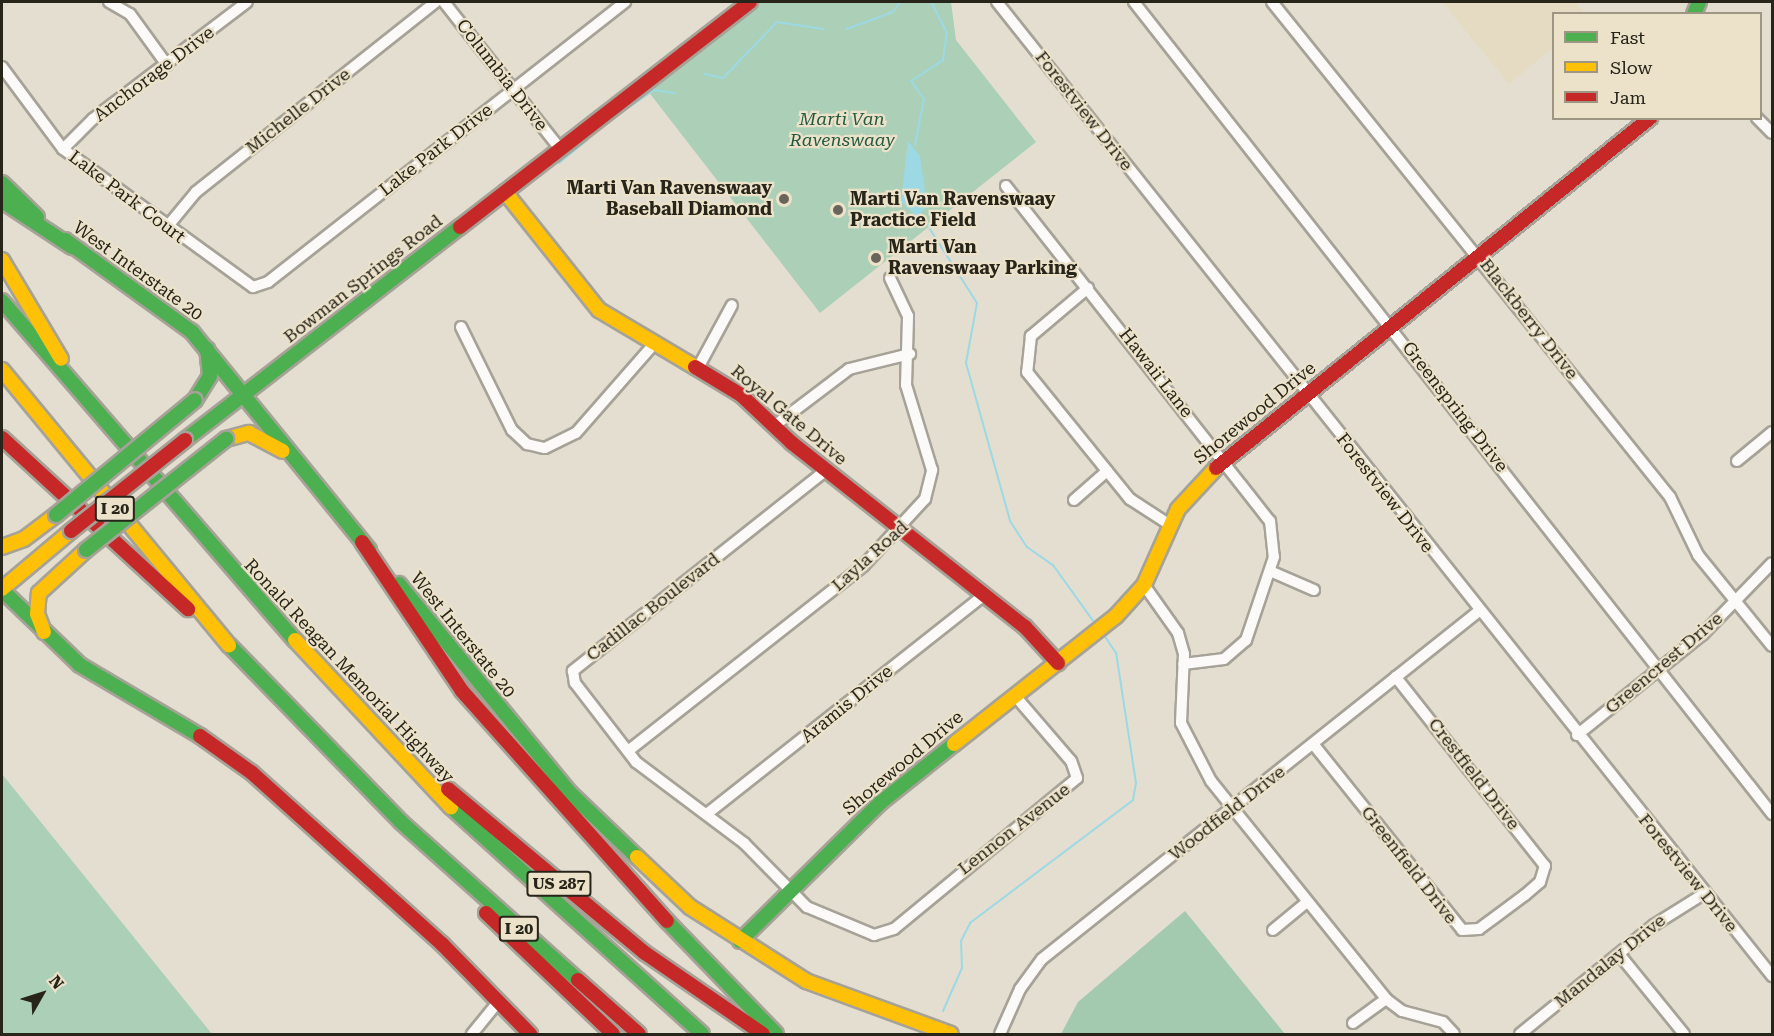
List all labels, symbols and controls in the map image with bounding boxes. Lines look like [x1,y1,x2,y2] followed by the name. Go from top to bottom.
[1552,12,1762,120] legend
[452,15,552,135] street label: Columbia Drive
[90,22,218,126] street label: Anchorage Drive
[1610,27,1645,48] text: Fast
[1031,47,1137,175] street label: Forestview Drive
[1610,57,1652,78] text: Slow
[241,63,355,159] street label: Michelle Drive
[1610,87,1646,108] text: Jam
[375,99,497,201] street label: Lake Park Drive
[789,109,895,152] park label: Marti Van Ravenswaay
[64,146,190,248] street label: Lake Park Court
[567,178,772,220] place label: Marti Van Ravenswaay Baseball Diamond
[850,189,1055,232] place label: Marti Van Ravenswaay Practice Field
[777,192,791,206] marker: Marti Van Ravenswaay Baseball Diamond
[831,203,845,217] marker: Marti Van Ravenswaay Practice Field
[279,210,447,348] street label: Bowman Springs Road
[69,217,207,325] street label: West Interstate 20
[888,237,1077,280] place label: Marti Van Ravenswaay Parking
[869,251,883,265] marker: Marti Van Ravenswaay Parking
[1475,254,1583,384] street label: Blackberry Drive
[1114,324,1198,422] street label: Hawaii Lane
[1397,337,1513,477] street label: Greenspring Drive
[1190,357,1320,469] street label: Shorewood Drive
[727,360,851,470] street label: Royal Gate Drive
[1332,429,1438,557] street label: Forestview Drive
[94,496,136,522] road number: I 20
[827,516,913,596] street label: Layla Road
[582,548,724,666] street label: Cadillac Boulevard
[239,555,459,787] street label: Ronald Reagan Memorial Highway
[406,568,520,702] street label: West Interstate 20
[1601,608,1727,718] street label: Greencrest Drive
[797,660,897,748] street label: Aramis Drive
[838,706,968,820] street label: Shorewood Drive
[1424,714,1524,834] street label: Crestfield Drive
[1165,761,1289,865] street label: Woodfield Drive
[954,779,1074,879] street label: Lennon Avenue
[1356,802,1462,928] street label: Greenfield Drive
[1634,810,1742,936] street label: Forestview Drive
[526,871,592,897] road number: US 287
[1550,910,1670,1012] street label: Mandalay Drive
[498,916,540,942] road number: I 20
[12,964,72,1024] north arrow
[45,972,68,993] text: N

